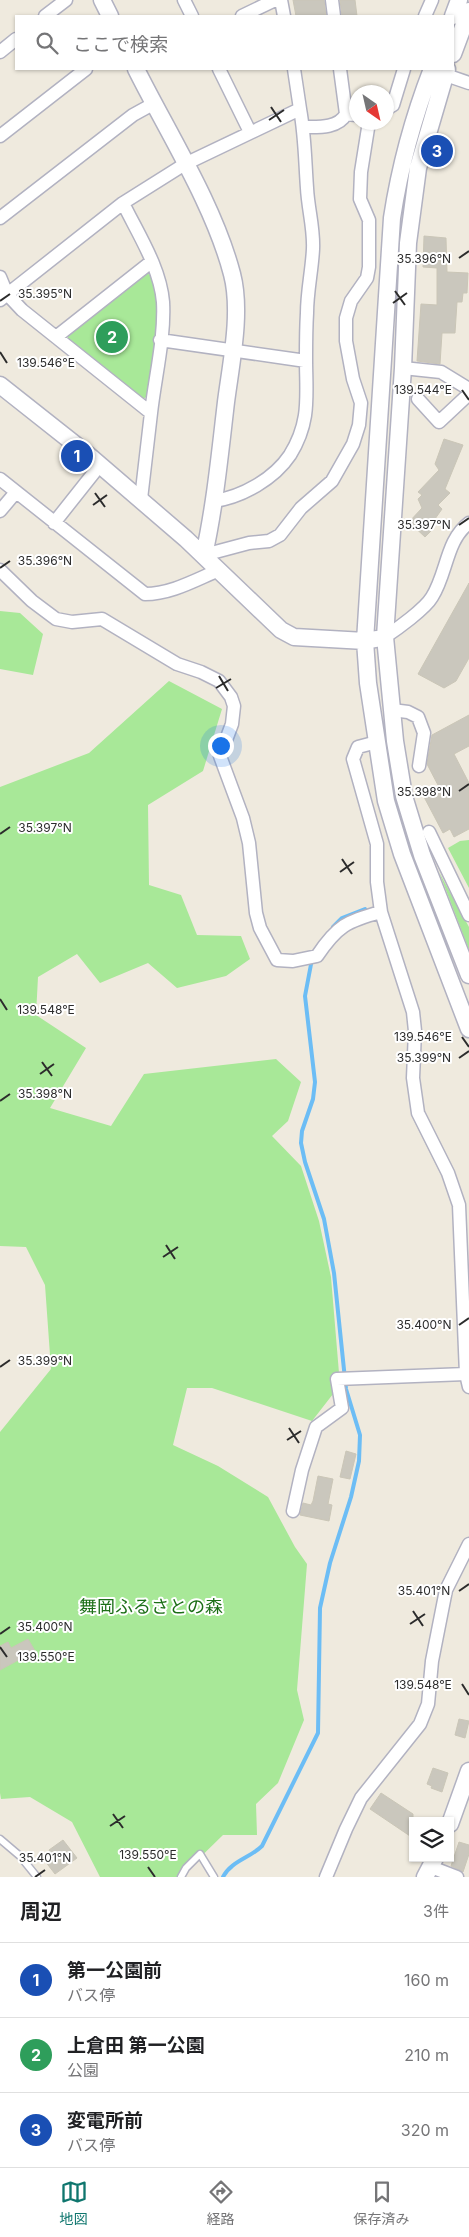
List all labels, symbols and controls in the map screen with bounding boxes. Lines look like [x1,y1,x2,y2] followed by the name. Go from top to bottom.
[15,15,454,70] search box
[33,29,61,57] icon: search
[73,33,168,56] text: ここで検索
[349,85,394,130] north arrow
[421,132,453,170] pin: 3
[397,251,451,266] text: 35.396°N
[18,286,72,301] text: 35.395°N
[96,318,128,356] pin: 2
[17,355,75,370] text: 139.546°E
[394,382,452,397] text: 139.544°E
[61,437,93,475] pin: 1
[397,517,451,532] text: 35.397°N
[18,553,72,568] text: 35.396°N
[208,733,234,759] your location
[397,784,451,799] text: 35.398°N
[18,820,72,835] text: 35.397°N
[17,1002,75,1017] text: 139.548°E
[394,1029,452,1044] text: 139.546°E
[397,1050,451,1065] text: 35.399°N
[18,1086,72,1101] text: 35.398°N
[396,1317,452,1332] text: 35.400°N
[18,1353,72,1368] text: 35.399°N
[398,1583,450,1598] text: 35.401°N
[79,1596,223,1617] park label: 舞岡ふるさとの森
[17,1619,73,1634] text: 35.400°N
[17,1649,75,1664] text: 139.550°E
[394,1677,452,1692] text: 139.548°E
[409,1817,454,1862] map controls
[409,1817,454,1862] button: layers
[119,1847,177,1862] text: 139.550°E
[19,1850,71,1865] text: 35.401°N
[20,1899,62,1924] text: 周辺
[423,1901,449,1921] text: 3件
[67,1959,162,1982] text: 第一公園前
[33,1970,39,1990] text: 1
[404,1970,449,1990] text: 160 m
[67,1985,115,2005] text: バス停
[67,2034,205,2057] text: 上倉田 第一公園
[31,2045,41,2065] text: 2
[404,2045,449,2065] text: 210 m
[67,2060,99,2080] text: 公園
[67,2109,143,2132] text: 変電所前
[31,2120,41,2140] text: 3
[401,2120,449,2140] text: 320 m
[67,2135,115,2155] text: バス停
[60,2178,88,2228] tab: 地図
[207,2178,235,2228] tab: 経路
[354,2178,410,2228] tab: 保存済み

